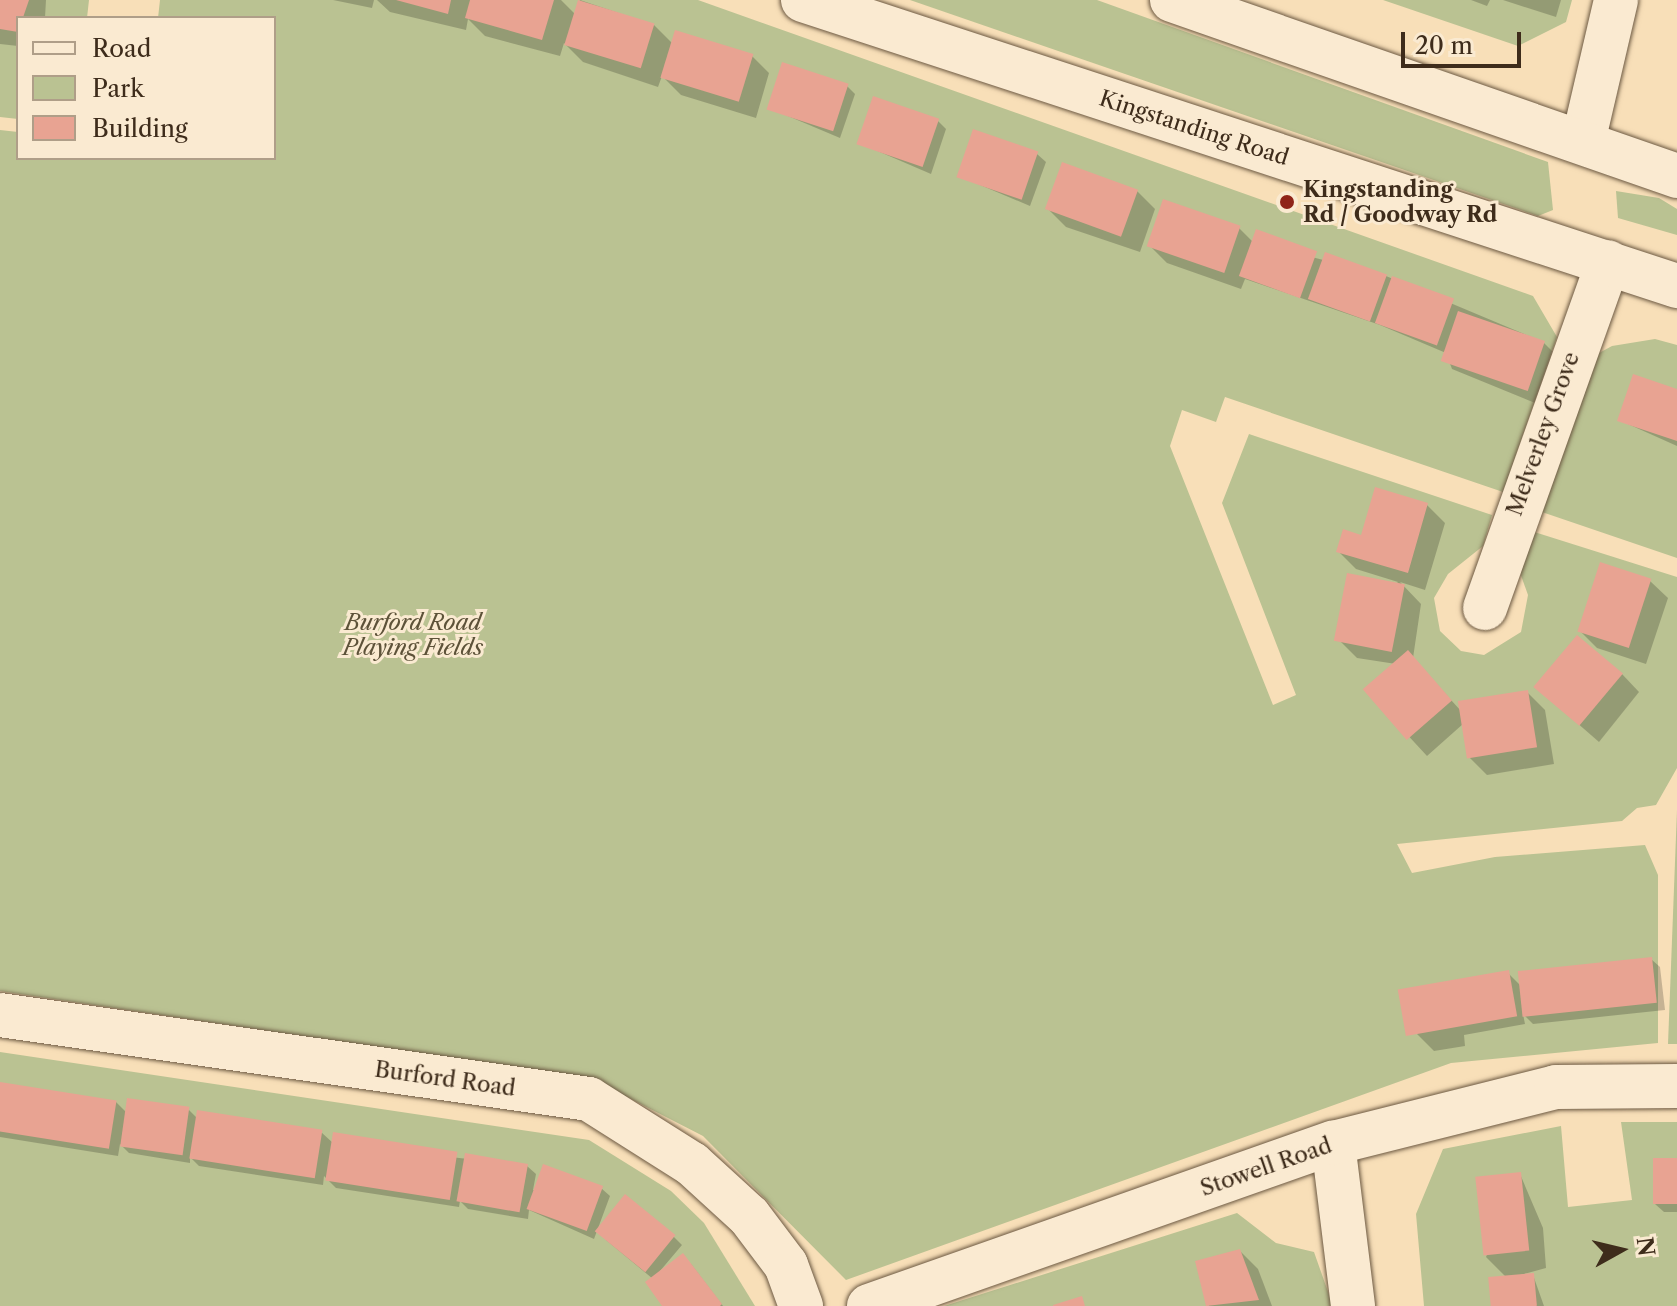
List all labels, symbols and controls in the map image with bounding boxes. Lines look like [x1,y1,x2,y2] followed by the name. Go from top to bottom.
[16,16,276,160] legend
[1405,16,1525,66] scale bar
[1415,31,1473,60] text: 20 m
[92,34,151,63] text: Road
[92,74,144,103] text: Park
[1096,85,1292,171] street label: Kingstanding Road
[92,114,188,143] text: Building
[1303,176,1498,228] place label: Kingstanding Rd / Goodway Rd
[1278,193,1296,211] marker: Kingstanding Rd / Goodway Rd
[1501,348,1585,520] street label: Melverley Grove
[343,609,483,660] park label: Burford Road Playing Fields
[373,1056,517,1102] street label: Burford Road
[1197,1132,1335,1202] street label: Stowell Road
[1581,1210,1661,1290] north arrow
[1631,1235,1660,1258] text: N

